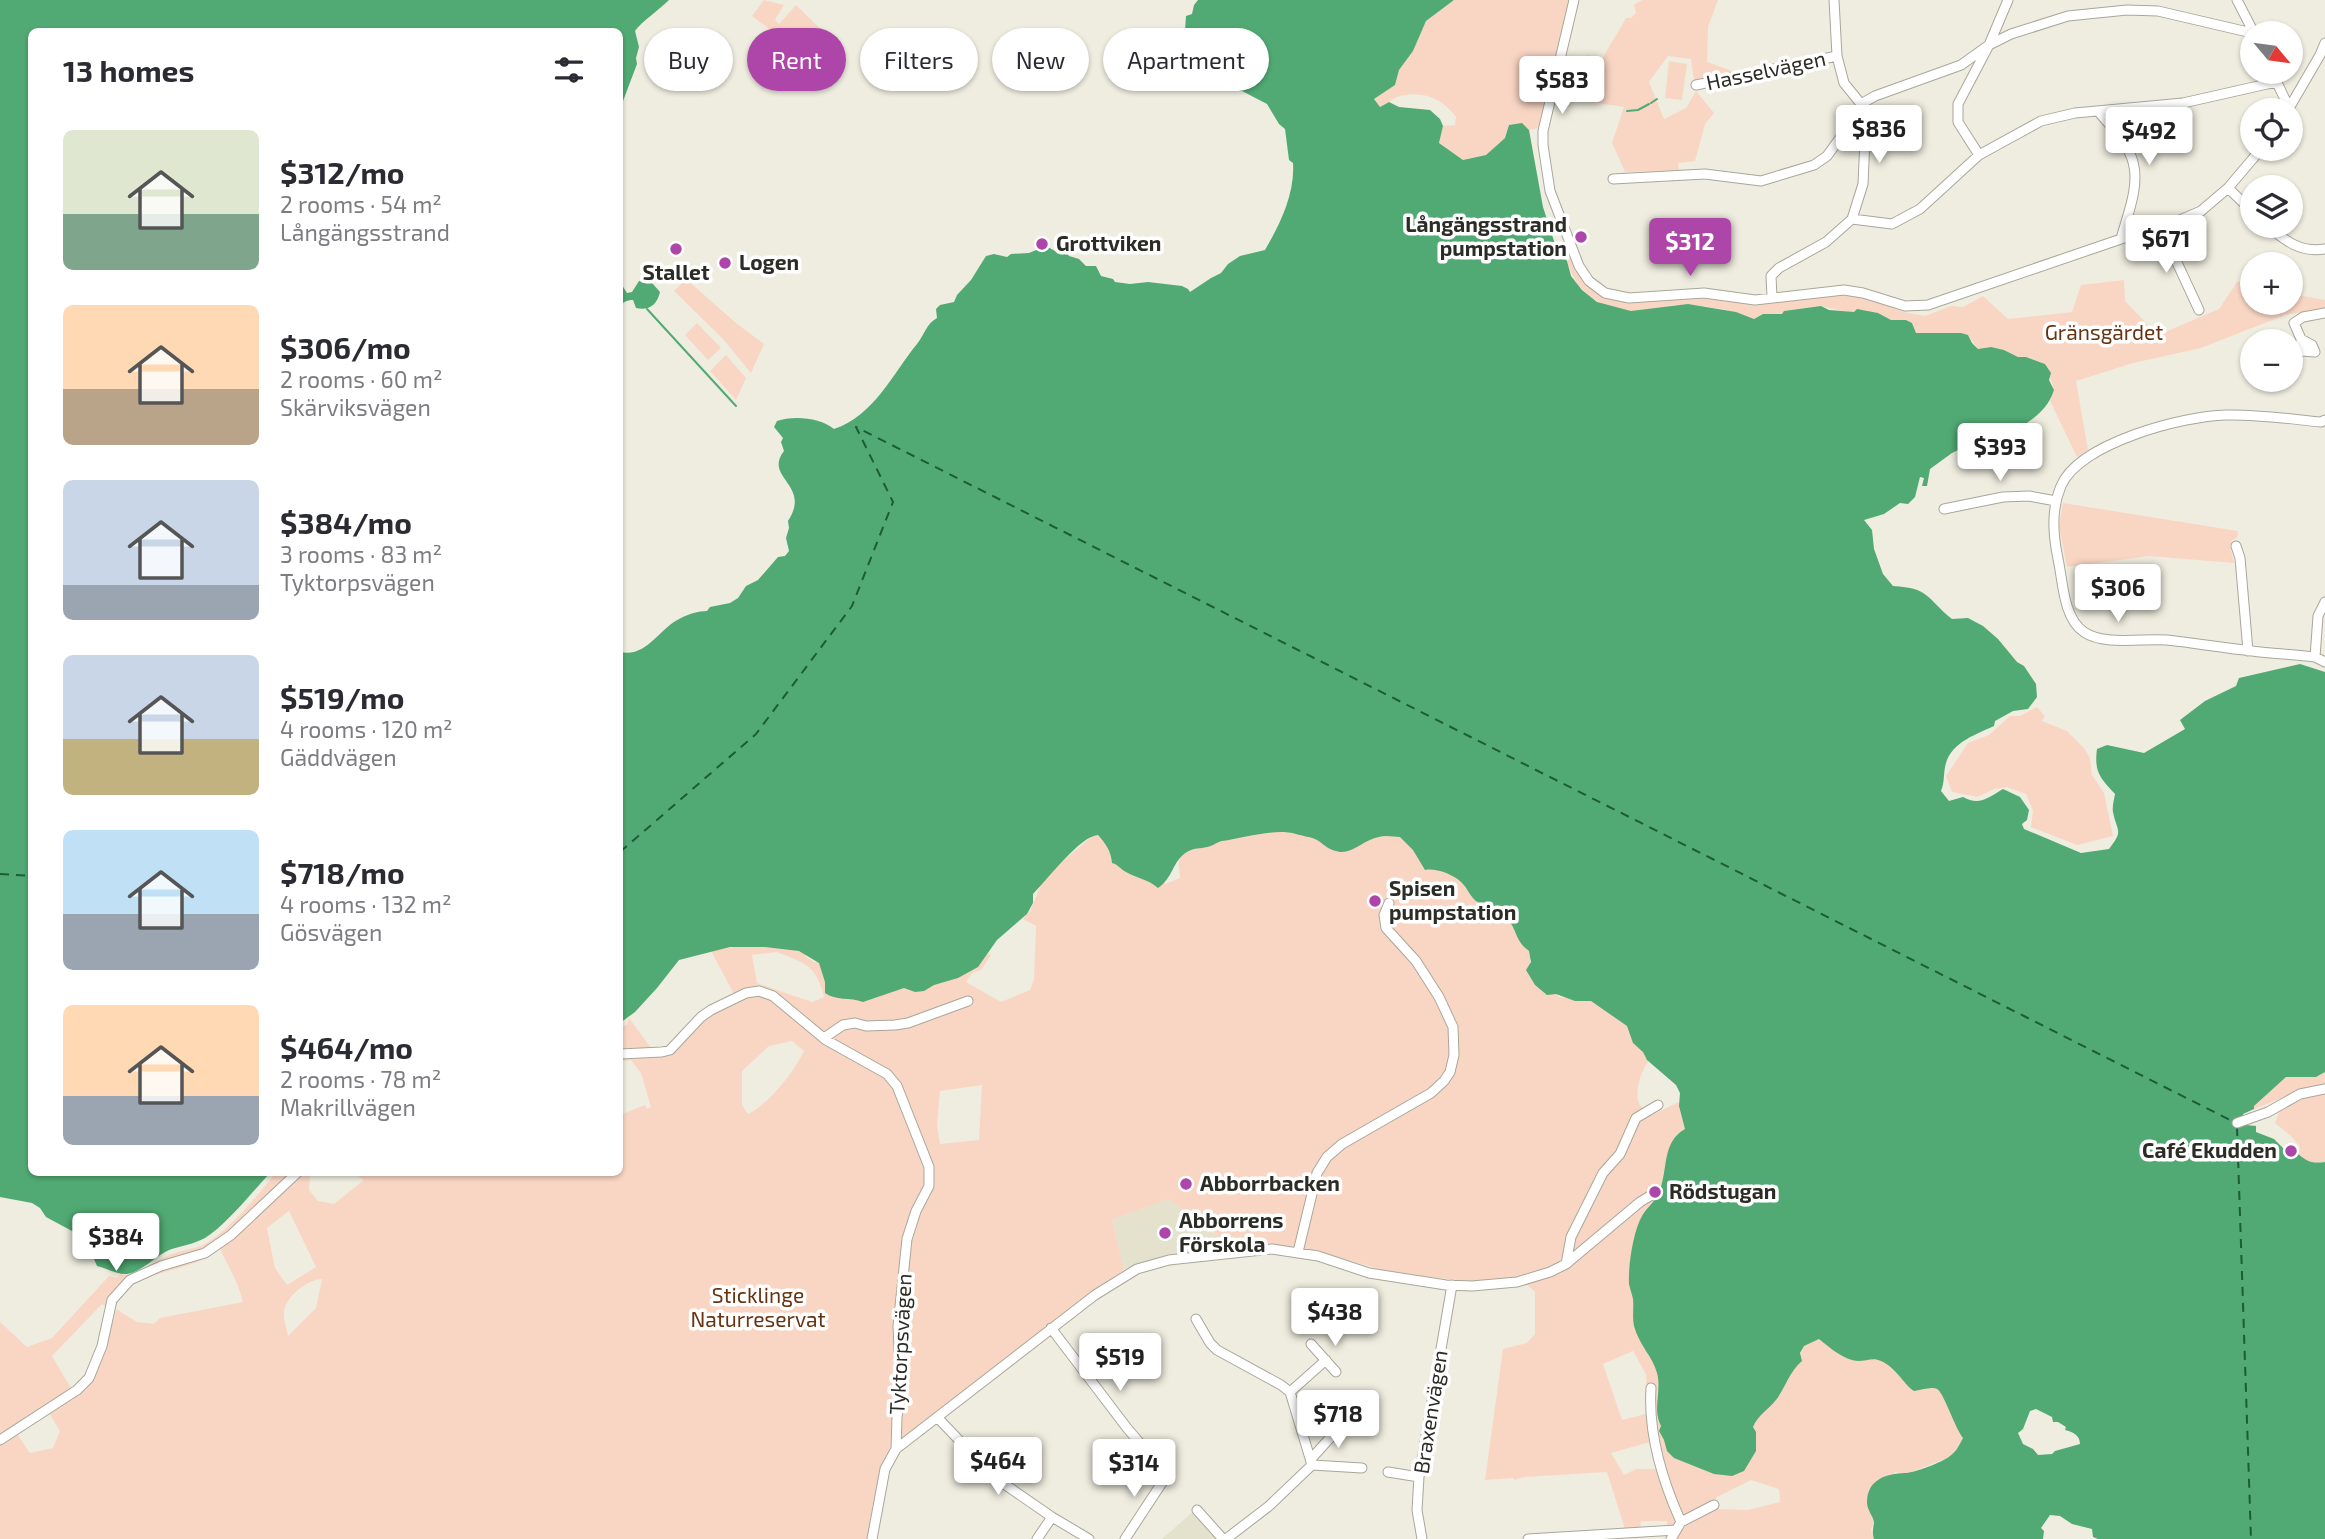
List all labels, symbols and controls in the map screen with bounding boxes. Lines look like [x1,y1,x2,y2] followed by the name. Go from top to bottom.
[2240,21,2303,84] north arrow
[2240,21,2303,392] map controls
[644,28,733,91] chip: Buy
[747,28,846,91] chip: Rent
[860,28,978,91] chip: Filters
[992,28,1089,91] chip: New
[1103,28,1269,91] chip: Apartment
[1704,45,1828,94] street label: Hasselvägen
[550,51,588,89] icon: filters
[63,52,194,88] text: 13 homes
[1521,57,1603,116] pin: $583
[1535,65,1589,93] text: $583
[2240,98,2303,161] button: locate
[1838,106,1920,165] pin: $836
[2108,108,2190,167] pin: $492
[1852,114,1906,142] text: $836
[2122,116,2176,144] text: $492
[280,154,405,190] text: $312/mo
[119,158,203,242] icon: home
[2240,175,2303,238] button: layers
[280,190,442,218] text: 2 rooms · 54 m²
[1405,211,1567,260] place label: Långängsstrand pumpstation
[2125,216,2207,275] pin: $671
[280,218,450,246] text: Långängsstrand
[1649,218,1731,278] pin: $312
[2142,224,2191,252] text: $671
[1665,227,1715,255] text: $312
[1573,229,1589,245] marker: Långängsstrand pumpstation
[1056,230,1161,255] place label: Grottviken
[1034,236,1050,252] marker: Grottviken
[668,241,684,257] marker: Stallet
[739,249,799,274] place label: Logen
[2240,252,2303,315] button: +
[717,255,733,271] marker: Logen
[642,259,710,284] place label: Stallet
[2045,319,2163,344] park label: Gränsgärdet
[280,329,411,365] text: $306/mo
[2240,329,2303,392] button: −
[119,333,203,417] icon: home
[280,365,442,393] text: 2 rooms · 60 m²
[280,393,431,421] text: Skärviksvägen
[1959,424,2041,483] pin: $393
[1974,432,2027,460] text: $393
[280,504,412,540] text: $384/mo
[119,508,203,592] icon: home
[280,540,442,568] text: 3 rooms · 83 m²
[2077,564,2159,624] pin: $306
[280,568,435,596] text: Tyktorpsvägen
[2091,573,2145,601] text: $306
[280,679,404,715] text: $519/mo
[119,683,203,767] icon: home
[280,715,453,743] text: 4 rooms · 120 m²
[280,743,397,771] text: Gäddvägen
[280,854,405,890] text: $718/mo
[119,858,203,942] icon: home
[1389,875,1516,924] place label: Spisen pumpstation
[280,890,452,918] text: 4 rooms · 132 m²
[1367,893,1383,909] marker: Spisen pumpstation
[280,918,382,946] text: Gösvägen
[280,1029,413,1065] text: $464/mo
[119,1033,203,1117] icon: home
[280,1065,441,1093] text: 2 rooms · 78 m²
[280,1093,416,1121] text: Makrillvägen
[2142,1137,2277,1162] place label: Café Ekudden
[2283,1143,2299,1159] marker: Café Ekudden
[1200,1170,1340,1195] place label: Abborrbacken
[1178,1176,1194,1192] marker: Abborrbacken
[1669,1178,1776,1203] place label: Rödstugan
[1647,1184,1663,1200] marker: Rödstugan
[1179,1207,1283,1256] place label: Abborrens Förskola
[75,1214,157,1273] pin: $384
[88,1222,144,1250] text: $384
[1157,1225,1173,1241] marker: Abborrens Förskola
[883,1273,916,1415] street label: Tyktorpsvägen
[690,1282,826,1331] park label: Sticklinge Naturreservat
[1294,1288,1376,1348] pin: $438
[1307,1297,1363,1325] text: $438
[1079,1334,1161,1393] pin: $519
[1095,1342,1145,1370] text: $519
[1407,1348,1452,1475] street label: Braxenvägen
[1297,1390,1379,1450] pin: $718
[1313,1399,1363,1427] text: $718
[957,1438,1039,1497] pin: $464
[1093,1440,1175,1499] pin: $314
[970,1446,1026,1474] text: $464
[1109,1448,1159,1476] text: $314

